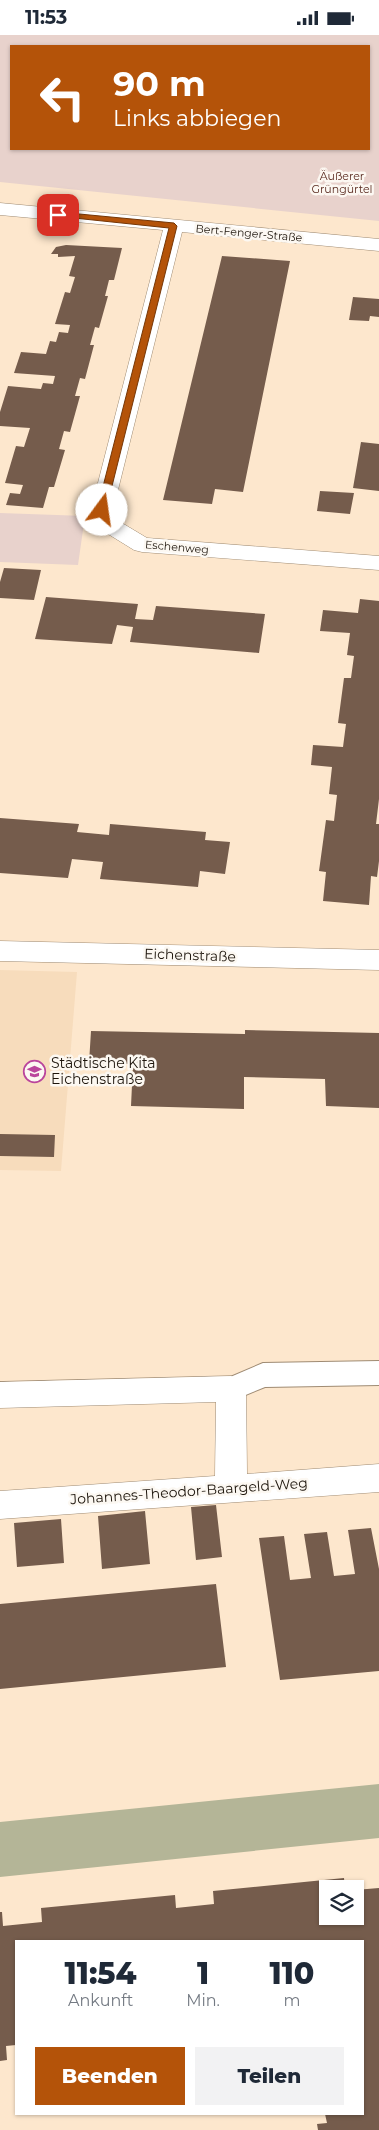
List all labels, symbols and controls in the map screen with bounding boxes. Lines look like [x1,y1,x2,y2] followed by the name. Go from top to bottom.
[25,6,67,29] text: 11:53
[113,62,206,105] text: 90 m
[30,65,95,130] icon: left
[113,105,281,132] text: Links abbiegen
[311,169,373,196] park label: Äußerer Grüngürtel
[37,194,79,236] pin
[44,201,72,229] icon: arrive
[195,221,303,245] street label: Bert-Fenger-Straße
[75,483,127,535] position arrow
[145,537,209,557] street label: Eschenweg
[144,944,236,966] street label: Eichenstraße
[51,1054,156,1088] place label: Städtische Kita Eichenstraße
[23,1059,47,1083] school or university icon: Städtische Kita Eichenstraße
[69,1474,308,1508] street label: Johannes-Theodor-Baargeld-Weg
[319,1880,364,1925] map controls
[319,1880,364,1925] button: layers
[65,1955,137,1992] text: 11:54
[197,1955,209,1992] text: 1
[270,1955,314,1992] text: 110
[68,1991,133,2010] text: Ankunft
[186,1991,220,2010] text: Min.
[283,1991,300,2010] text: m
[35,2047,185,2105] button: Beenden
[195,2047,344,2105] button: Teilen

